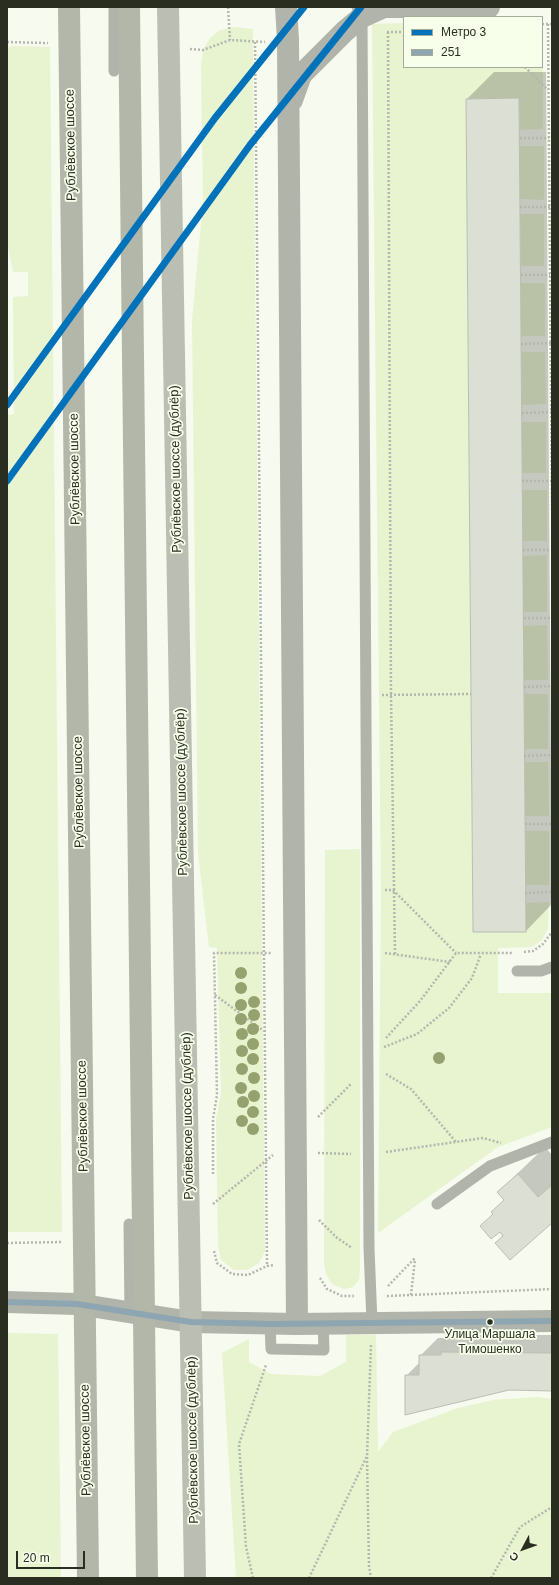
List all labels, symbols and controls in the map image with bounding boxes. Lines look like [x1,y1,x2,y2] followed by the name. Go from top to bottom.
[403,16,543,68] legend
[441,25,486,39] text: Метро 3
[441,45,461,59] text: 251
[62,89,80,201] street label: Рублёвское шоссе
[167,385,185,553] street label: Рублёвское шоссе (дублёр)
[66,413,84,525] street label: Рублёвское шоссе
[173,708,191,876] street label: Рублёвское шоссе (дублёр)
[70,736,88,848] street label: Рублёвское шоссе
[179,1032,197,1200] street label: Рублёвское шоссе (дублёр)
[74,1060,92,1172] street label: Рублёвское шоссе
[485,1317,495,1327] marker: Улица Маршала Тимошенко
[445,1328,535,1356] place label: Улица Маршала Тимошенко
[184,1356,202,1524] street label: Рублёвское шоссе (дублёр)
[77,1384,95,1496] street label: Рублёвское шоссе
[503,1529,543,1569] north arrow
[18,1543,87,1569] scale bar
[507,1550,521,1564] text: С
[23,1551,50,1565] text: 20 m

